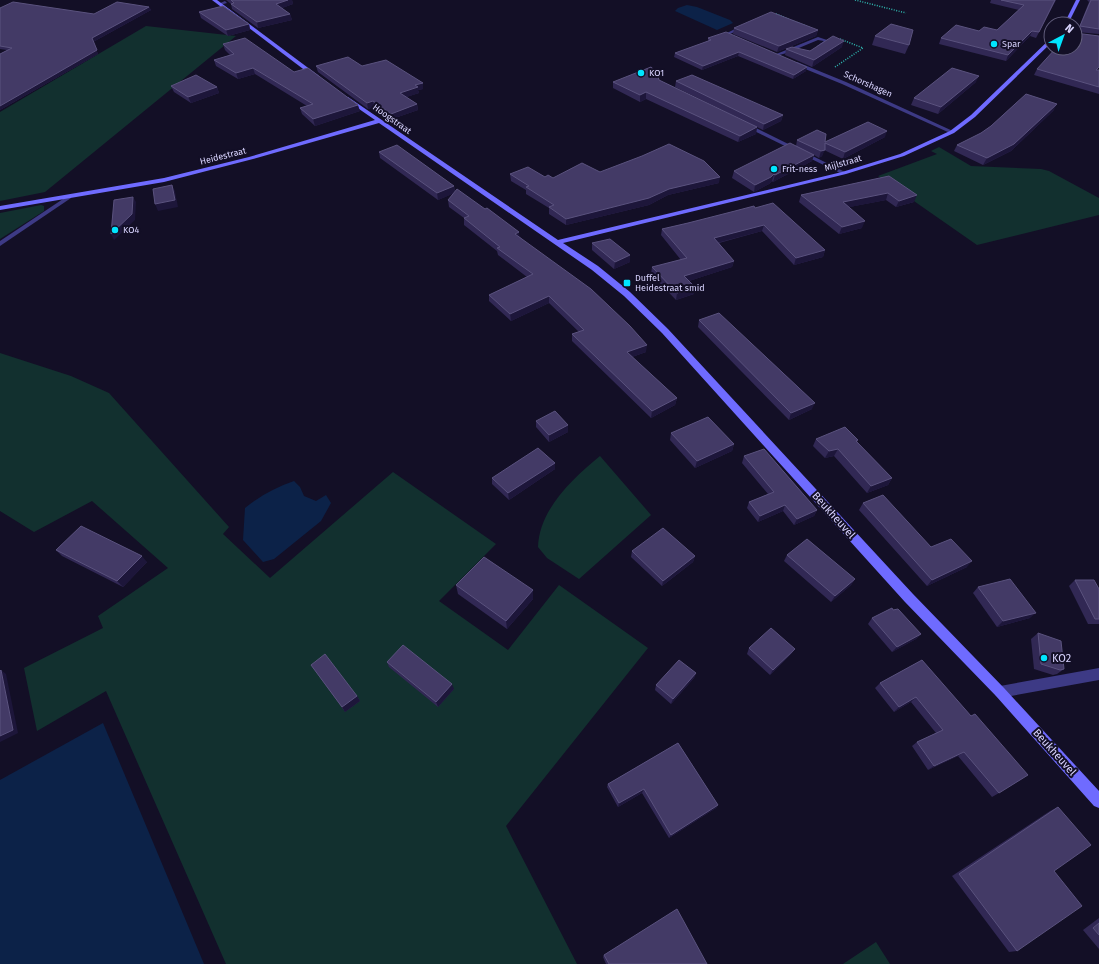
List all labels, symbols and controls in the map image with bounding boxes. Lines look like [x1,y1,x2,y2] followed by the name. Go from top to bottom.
[1043,16,1083,56] north arrow
[1062,22,1076,36] text: N
[989,39,999,49] marker: Spar
[1002,39,1021,49] place label: Spar
[636,68,646,78] marker: KO1
[649,68,664,78] place label: KO1
[842,69,894,99] street label: Schorshagen
[371,102,414,136] street label: Hoogstraat
[199,145,248,167] street label: Heidestraat
[823,153,864,173] street label: Mijlstraat
[769,164,779,174] marker: Frit-ness
[782,164,817,174] place label: Frit-ness
[110,225,120,235] marker: KO4
[123,225,139,235] place label: KO4
[635,273,705,293] place label: Duffel Heidestraat smid
[622,278,632,288] marker: Duffel Heidestraat smid
[809,489,858,541] street label: Beukheuvel
[1052,652,1071,665] place label: KO2
[1039,653,1049,663] marker: KO2
[1030,726,1079,778] street label: Beukheuvel

